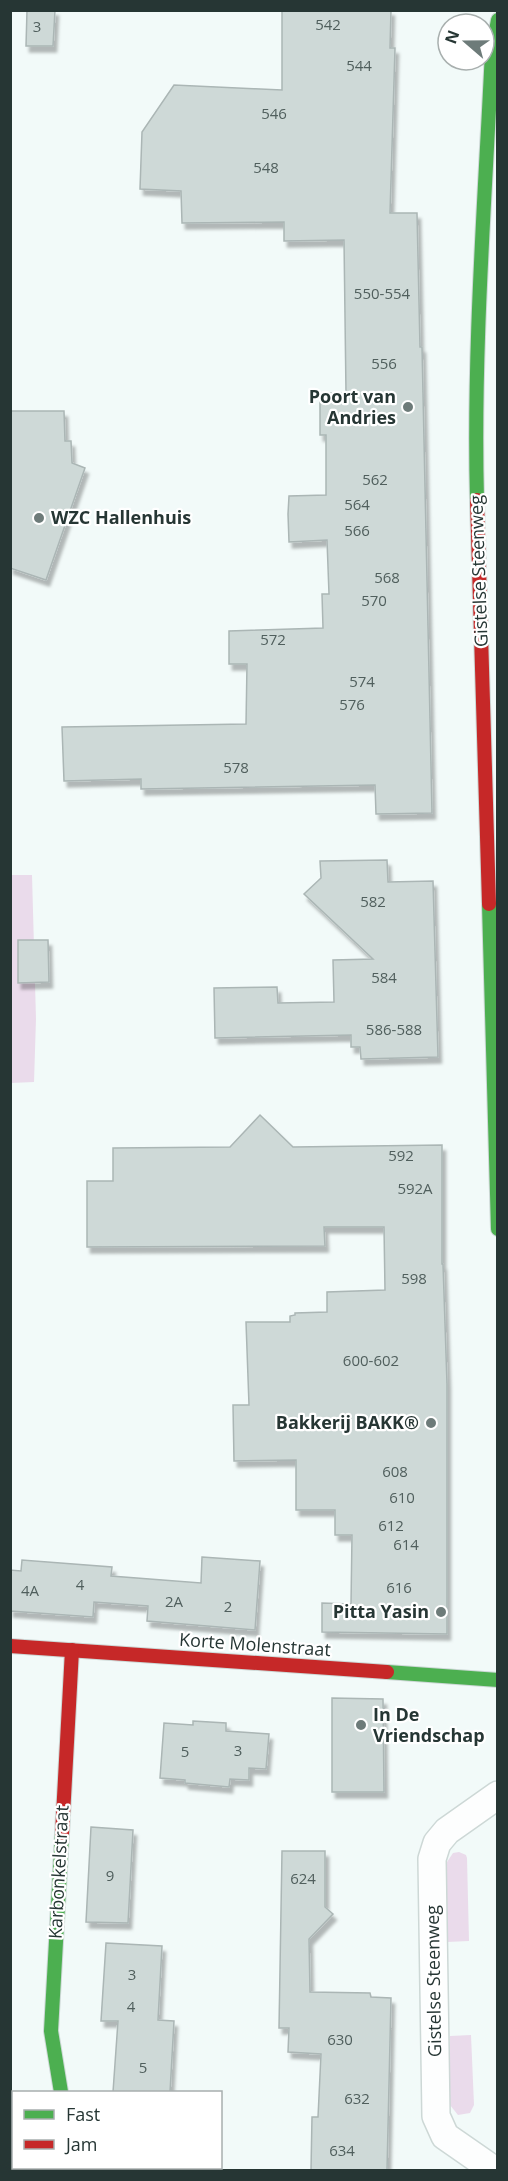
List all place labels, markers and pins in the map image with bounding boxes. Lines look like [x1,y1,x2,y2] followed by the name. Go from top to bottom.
[309,384,396,429] place label: Poort van Andries
[401,400,415,414] marker: Poort van Andries
[51,505,191,529] place label: WZC Hallenhuis
[32,511,46,525] marker: WZC Hallenhuis
[276,1410,419,1434] place label: Bakkerij BAKK®
[424,1416,438,1430] marker: Bakkerij BAKK®
[333,1599,429,1623] place label: Pitta Yasin
[434,1605,448,1619] marker: Pitta Yasin
[373,1702,485,1747] place label: In De Vriendschap
[354,1718,368,1732] marker: In De Vriendschap

